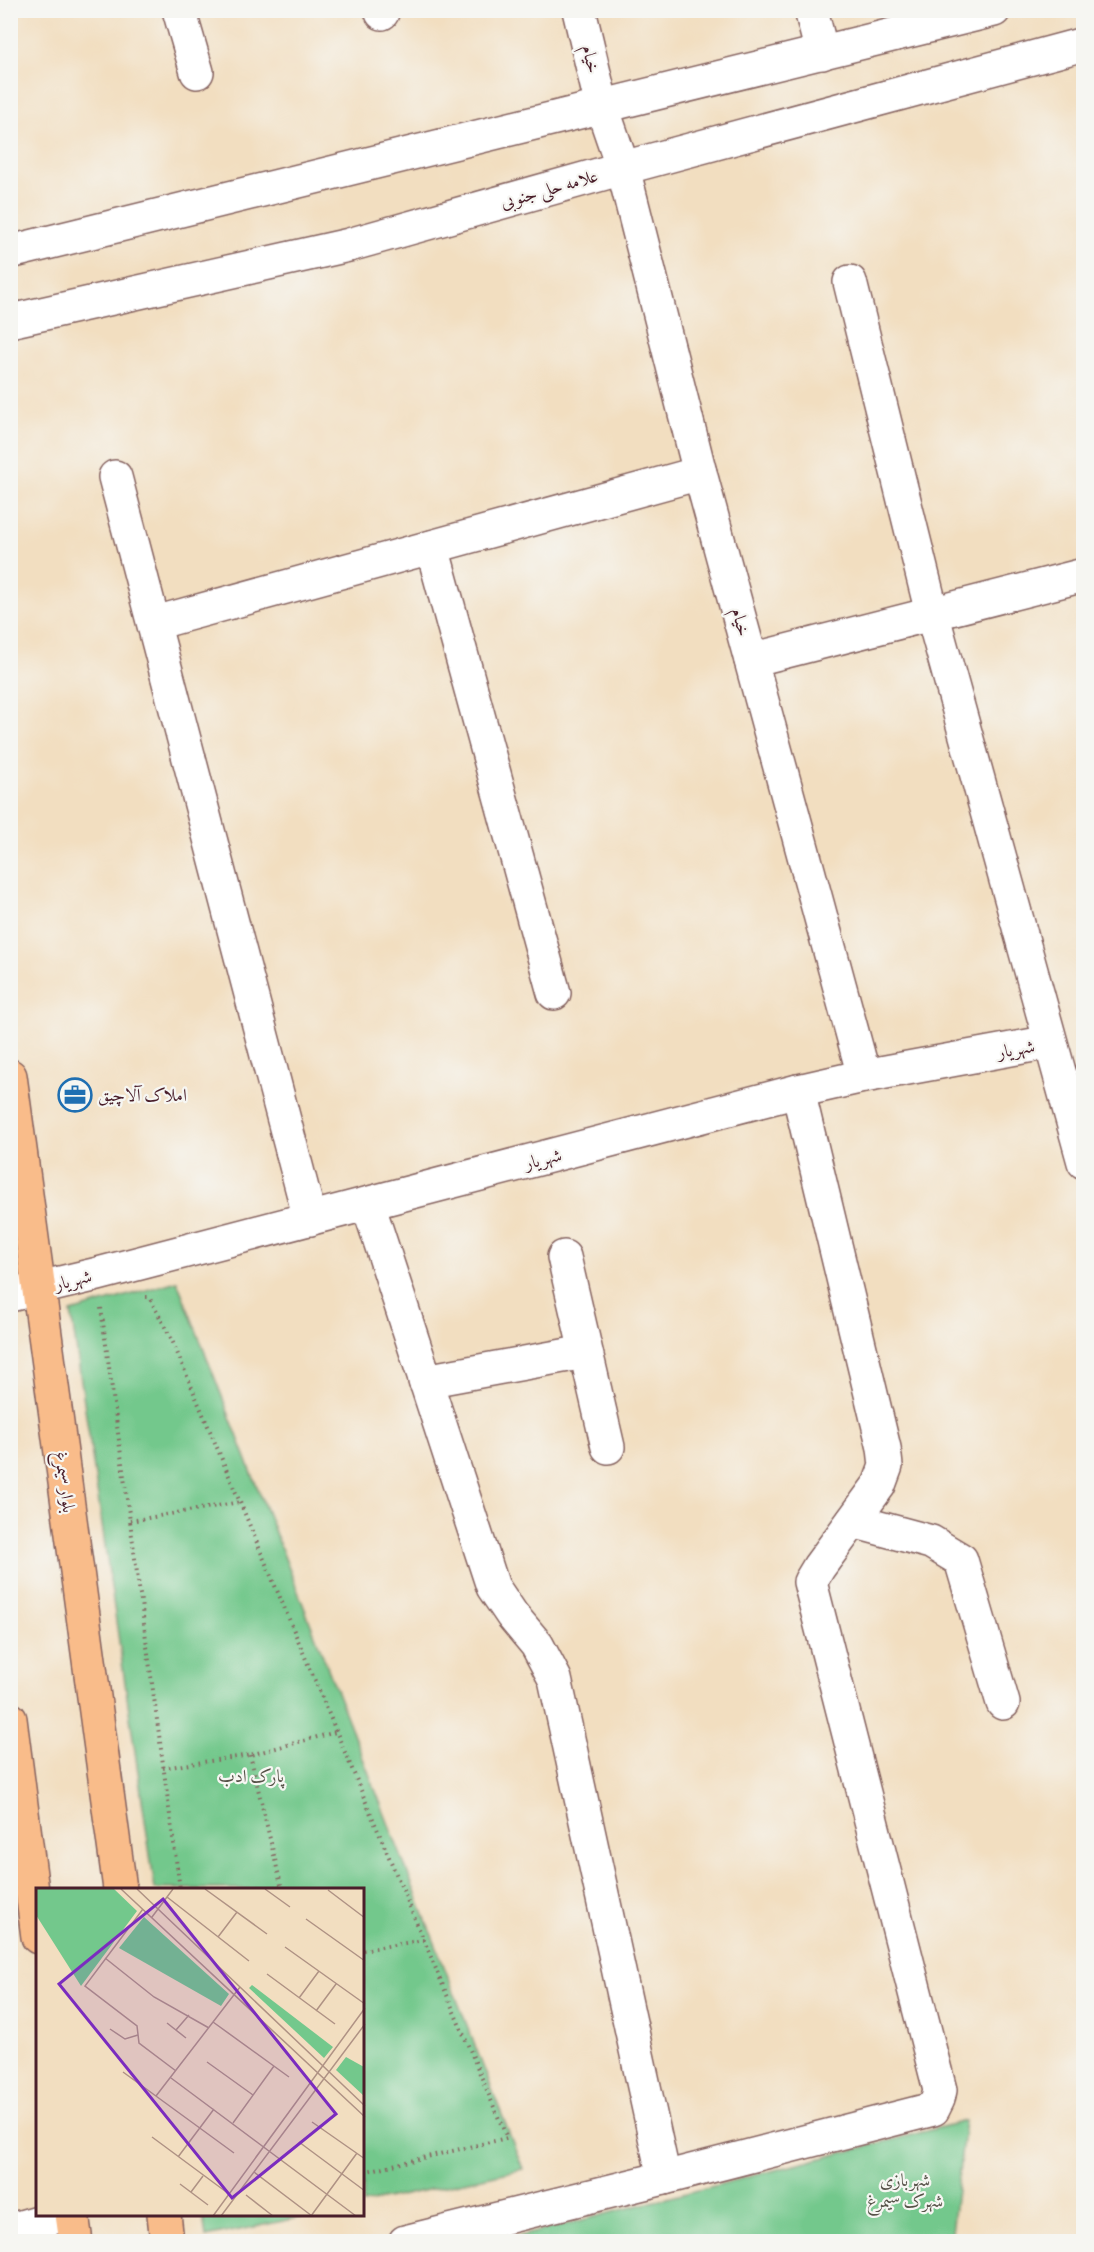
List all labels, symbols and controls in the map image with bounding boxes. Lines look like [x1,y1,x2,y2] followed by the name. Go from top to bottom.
[572,42,606,76] street label: خیام
[497,164,601,215] street label: علامه حلی جنوبی
[722,605,756,640] street label: خیام
[993,1034,1037,1064] street label: شهریار
[57,1077,93,1113] office icon: املاک آلاچیق
[98,1083,187,1107] place label: املاک آلاچیق
[520,1143,564,1176] street label: شهریار
[50,1264,94,1297] street label: شهریار
[46,1450,81,1515] street label: بلوار سیمرغ
[218,1764,286,1789] park label: پارک ادب
[36,1888,364,2216] inset map
[867,2168,943,2216] park label: شهربازی شهرک سیمرغ

